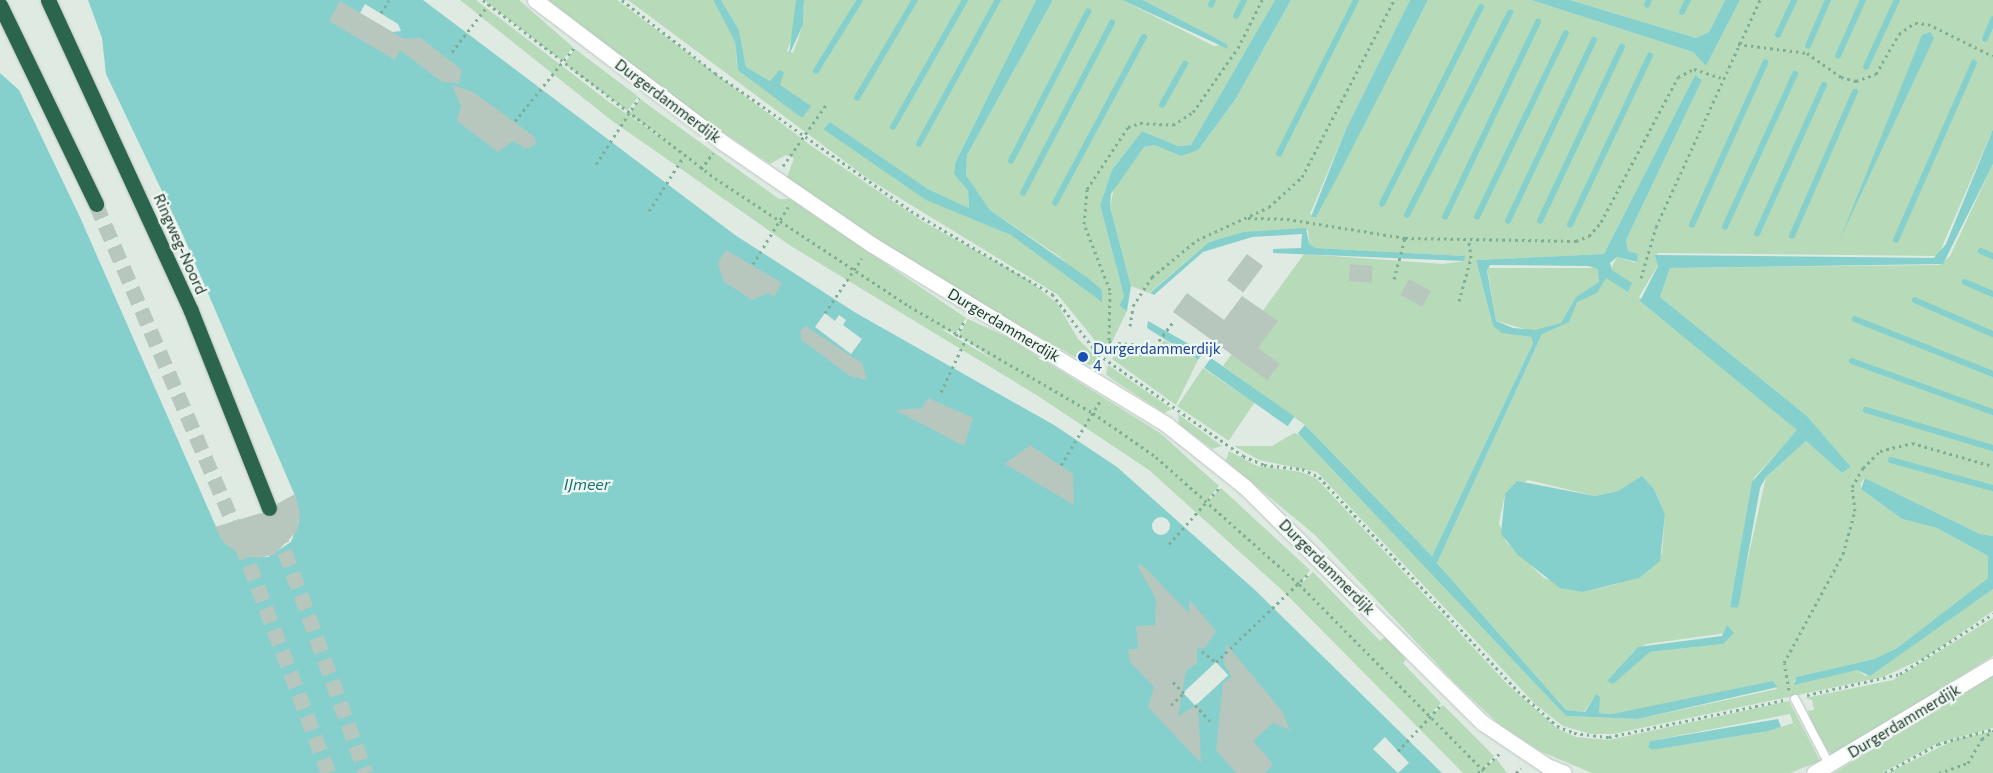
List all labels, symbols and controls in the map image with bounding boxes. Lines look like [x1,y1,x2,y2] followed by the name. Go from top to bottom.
[612,55,724,147] street label: Durgerdammerdijk
[150,191,210,297] street label: Ringweg-Noord
[945,284,1063,366] street label: Durgerdammerdijk
[1093,339,1221,374] place label: Durgerdammerdijk 4
[1077,351,1089,363] marker: Durgerdammerdijk 4
[564,474,610,494] water label: IJmeer
[1275,515,1379,619] street label: Durgerdammerdijk
[1845,680,1963,762] street label: Durgerdammerdijk

